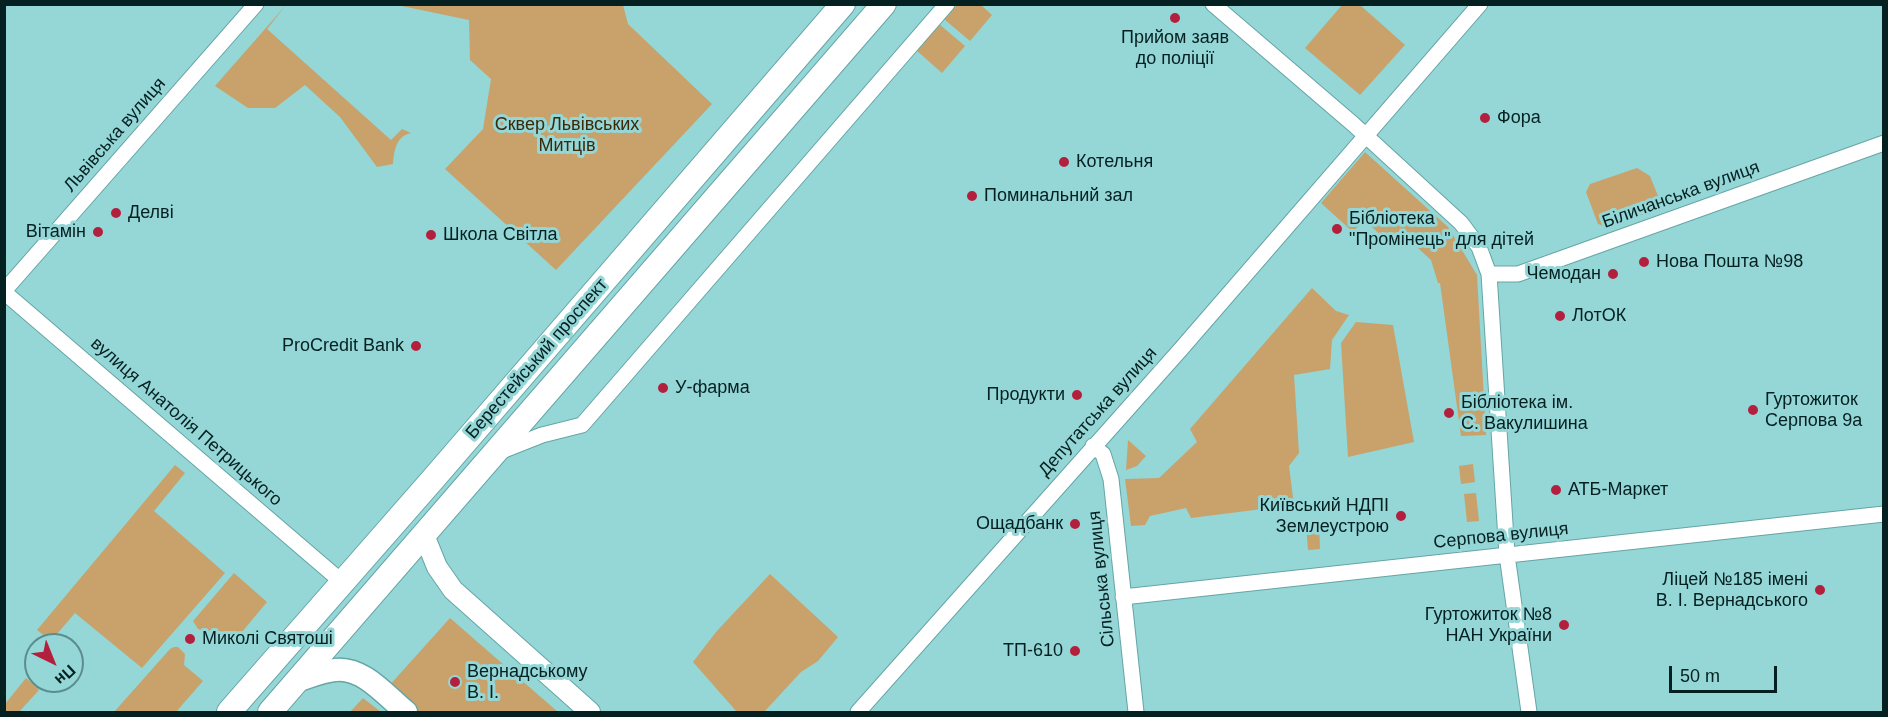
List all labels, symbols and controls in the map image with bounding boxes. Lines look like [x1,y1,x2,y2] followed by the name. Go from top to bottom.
[1168,11,1182,25] marker: Прийом заяв до поліції
[1121,27,1229,70] place label: Прийом заяв до поліції
[60,74,170,196] street label: Львівська вулиця
[1497,107,1541,129] place label: Фора
[1478,111,1492,125] marker: Фора
[495,114,639,156] park label: Сквер Львівських Митців
[1076,151,1153,173] place label: Котельня
[1057,155,1071,169] marker: Котельня
[1599,157,1763,233] street label: Біличанська вулиця
[984,185,1133,207] place label: Поминальний зал
[965,189,979,203] marker: Поминальний зал
[128,202,174,224] place label: Делві
[109,206,123,220] marker: Делві
[1349,208,1534,250] place label: Бібліотека "Промінець" для дітей
[26,221,86,243] place label: Вітамін
[1330,222,1344,236] marker: Бібліотека "Промінець" для дітей
[443,224,558,246] place label: Школа Світла
[91,225,105,239] marker: Вітамін
[424,228,438,242] marker: Школа Світла
[1656,251,1803,273] place label: Нова Пошта №98
[1637,255,1651,269] marker: Нова Пошта №98
[1527,263,1601,285] place label: Чемодан
[1606,267,1620,281] marker: Чемодан
[462,274,612,444] street label: Берестейський проспект
[1572,305,1626,327] place label: ЛотОК
[1553,309,1567,323] marker: ЛотОК
[86,333,286,511] street label: вулиця Анатолія Петрицького
[282,335,404,357] place label: ProCredit Bank
[409,339,423,353] marker: ProCredit Bank
[1034,343,1162,481] street label: Депутатська вулиця
[675,377,750,399] place label: У-фарма
[656,381,670,395] marker: У-фарма
[987,384,1065,406] place label: Продукти
[1070,388,1084,402] marker: Продукти
[1765,389,1862,432] place label: Гуртожиток Серпова 9а
[1461,392,1588,434] place label: Бібліотека ім. С. Вакулишина
[1746,403,1760,417] marker: Гуртожиток Серпова 9а
[1442,406,1456,420] marker: Бібліотека ім. С. Вакулишина
[1568,479,1668,501] place label: АТБ-Маркет
[1549,483,1563,497] marker: АТБ-Маркет
[1260,495,1389,538] place label: Київський НДПІ Землеустрою
[1394,509,1408,523] marker: Київський НДПІ Землеустрою
[1084,510,1120,648] street label: Сільська вулиця
[976,513,1063,535] place label: Ощадбанк
[1068,517,1082,531] marker: Ощадбанк
[1432,518,1570,554] street label: Серпова вулиця
[1656,569,1808,612] place label: Ліцей №185 імені В. І. Вернадського
[1813,583,1827,597] marker: Ліцей №185 імені В. І. Вернадського
[1425,604,1552,646] place label: Гуртожиток №8 НАН України
[1557,618,1571,632] marker: Гуртожиток №8 НАН України
[202,628,333,650] place label: Миколі Святоші
[183,632,197,646] marker: Миколі Святоші
[24,633,84,693] north arrow
[1003,640,1063,662] place label: ТП-610
[1068,644,1082,658] marker: ТП-610
[1672,654,1780,692] scale bar
[467,661,588,704] place label: Вернадському В. І.
[52,662,79,688] text: Пн
[1680,666,1720,686] text: 50 m
[448,675,462,689] marker: Вернадському В. І.

